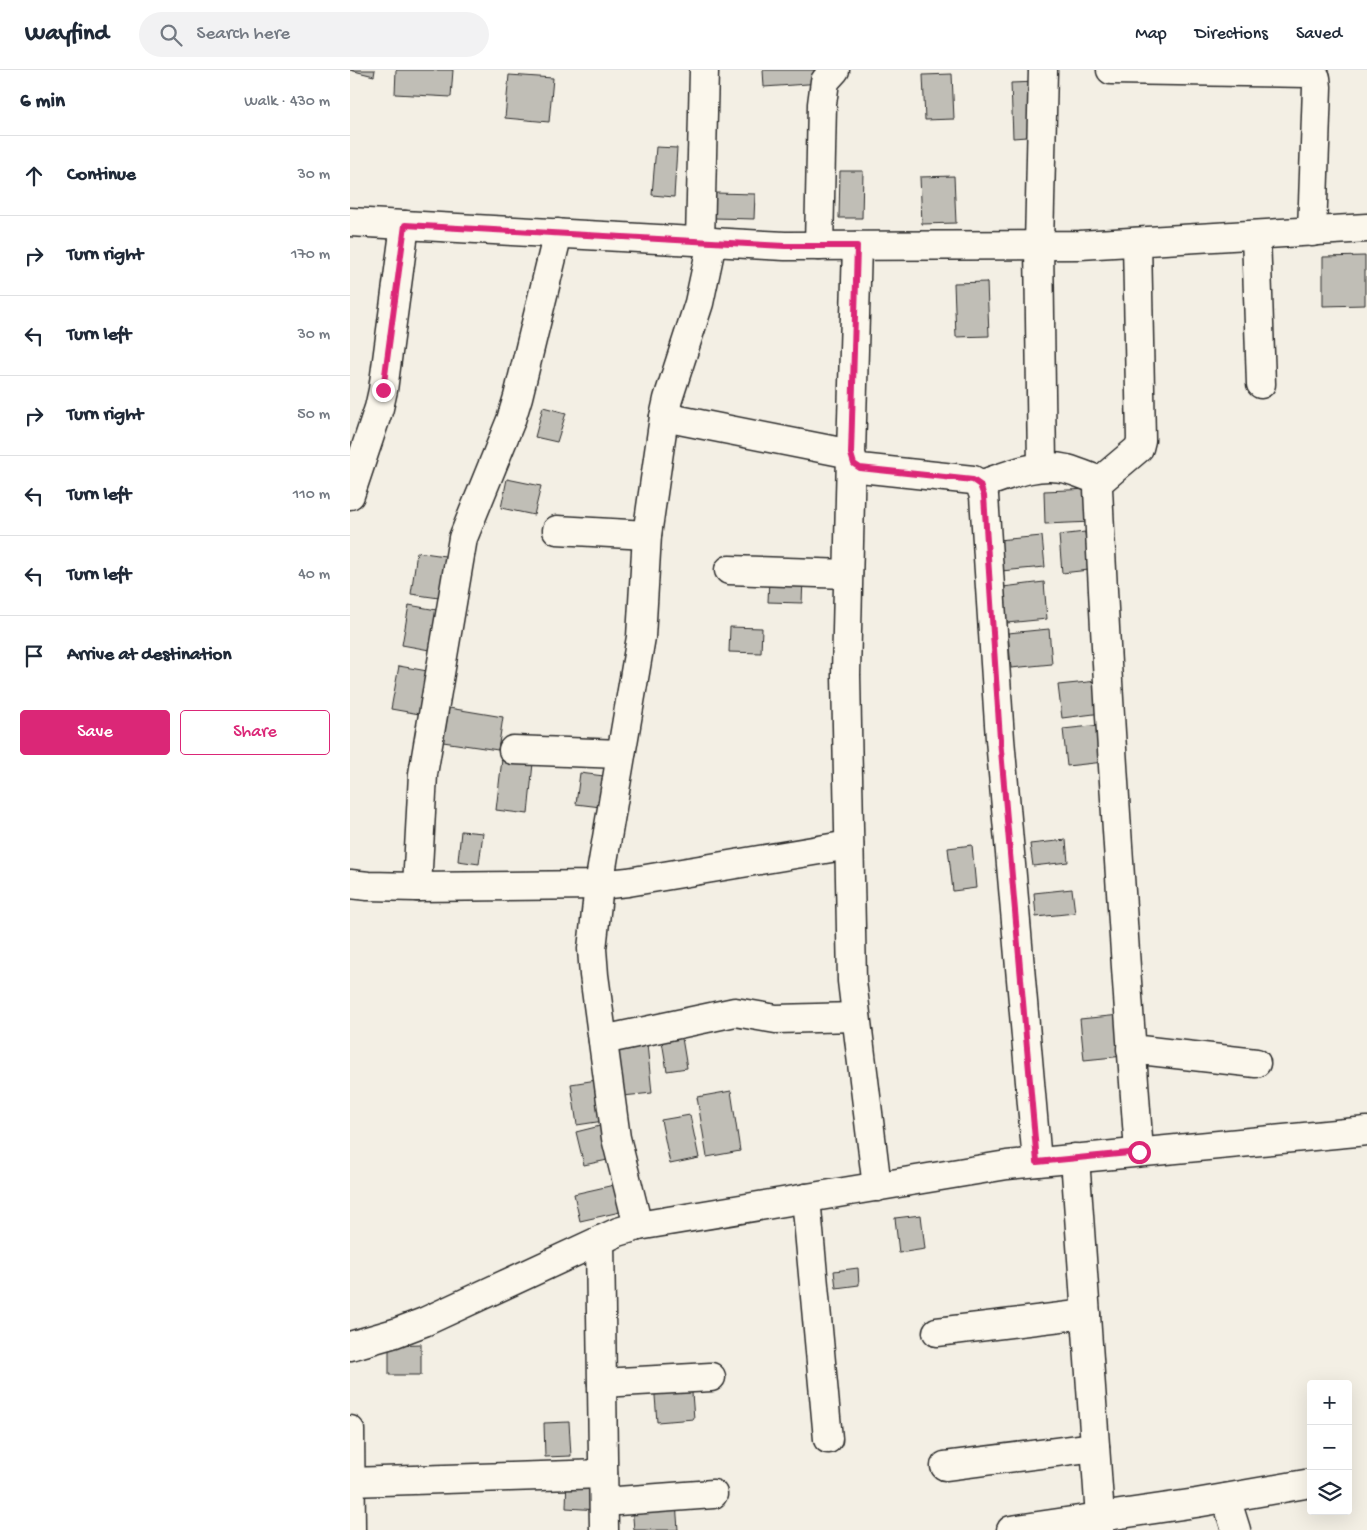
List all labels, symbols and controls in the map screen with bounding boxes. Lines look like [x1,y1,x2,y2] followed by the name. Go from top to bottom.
[139,12,489,57] search box
[25,20,109,49] text: Wayfind
[157,21,185,49] icon: search
[197,23,290,46] text: Search here
[1135,24,1167,45] text: Map
[1195,24,1268,45] text: Directions
[1296,24,1342,45] text: Saved
[20,90,65,115] text: 6 min
[244,93,330,112] text: Walk · 430 m
[20,162,48,190] icon: ahead
[67,164,136,187] text: Continue
[297,166,330,185] text: 30 m
[20,242,48,270] icon: right
[67,244,143,267] text: Turn right
[291,246,330,265] text: 170 m
[20,322,48,350] icon: left
[67,324,131,347] text: Turn left
[297,326,330,345] text: 30 m
[372,379,395,402] route end
[20,402,48,430] icon: right
[67,404,143,427] text: Turn right
[297,406,330,425] text: 50 m
[20,482,48,510] icon: left
[67,484,131,507] text: Turn left
[293,486,330,505] text: 110 m
[20,562,48,590] icon: left
[67,564,131,587] text: Turn left
[298,566,330,585] text: 40 m
[20,642,48,670] icon: arrive
[67,644,231,667] text: Arrive at destination
[20,710,170,755] button: Save
[180,710,330,755] button: Share
[1128,1141,1151,1164] route start
[1307,1380,1352,1515] map controls
[1307,1380,1352,1425] button: +
[1307,1425,1352,1470] button: −
[1307,1470,1352,1515] button: layers

